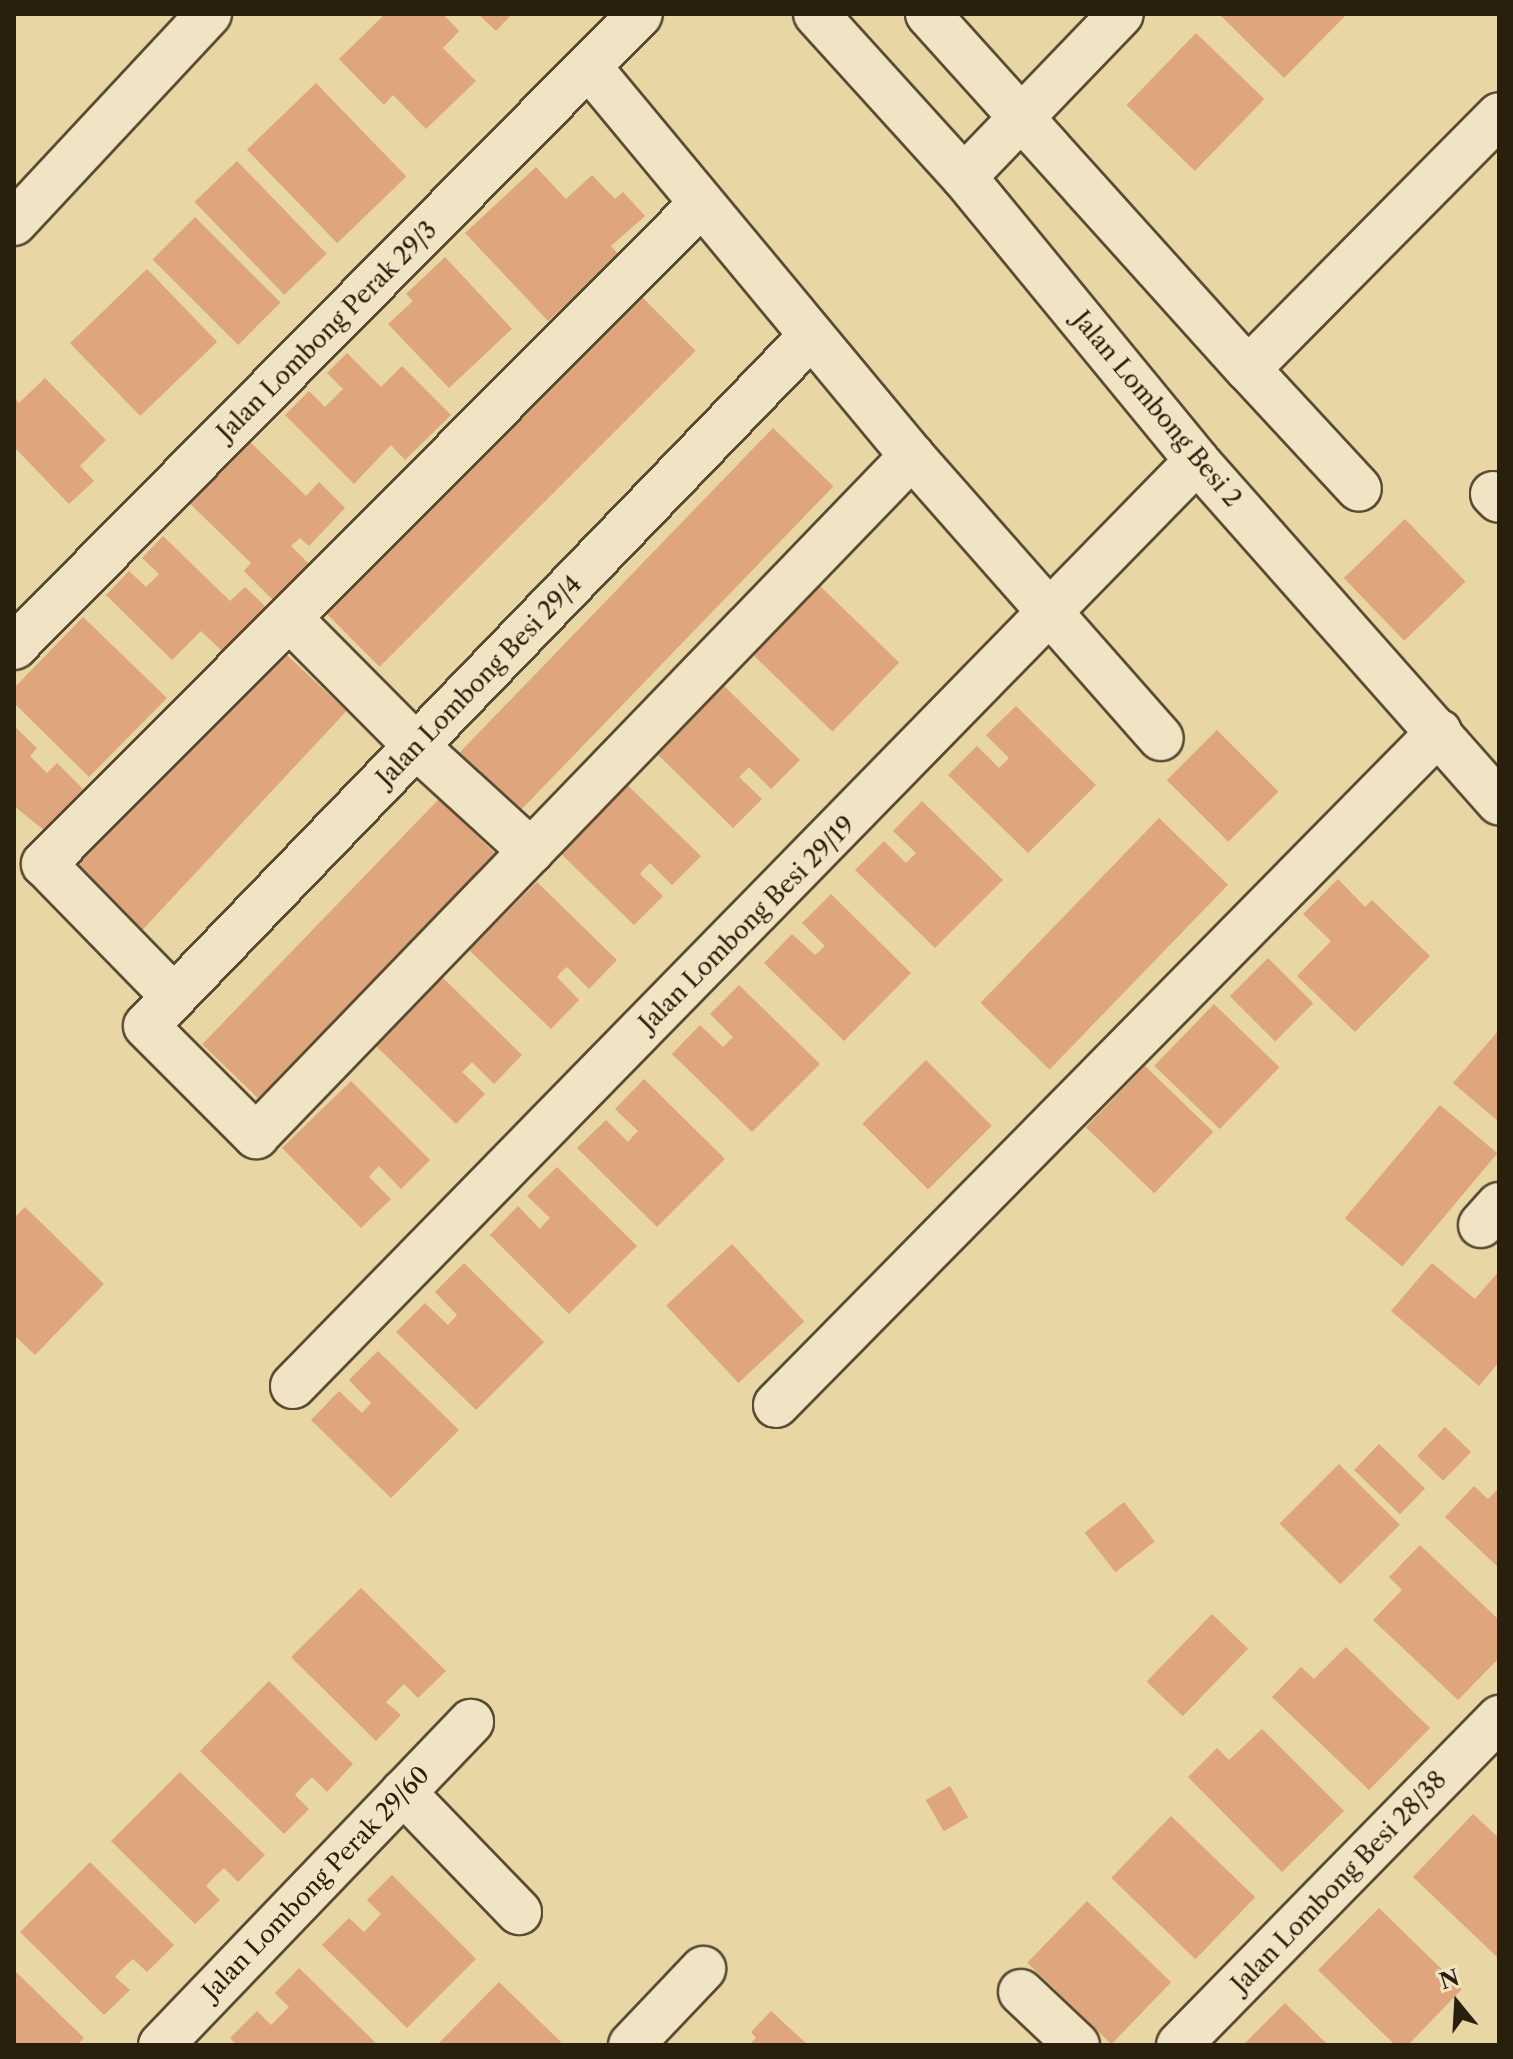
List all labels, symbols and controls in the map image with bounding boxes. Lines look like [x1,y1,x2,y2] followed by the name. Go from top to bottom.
[211,215,443,447] street label: Jalan Lombong Perak 29/3
[1067,305,1247,513] street label: Jalan Lombong Besi 2
[371,570,587,792] street label: Jalan Lombong Besi 29/4
[633,810,861,1038] street label: Jalan Lombong Besi 29/19
[196,1760,436,2006] street label: Jalan Lombong Perak 29/60
[1226,1765,1452,1999] street label: Jalan Lombong Besi 28/38
[1417,1963,1497,2043] north arrow
[1436,1964,1463,1995] text: N

